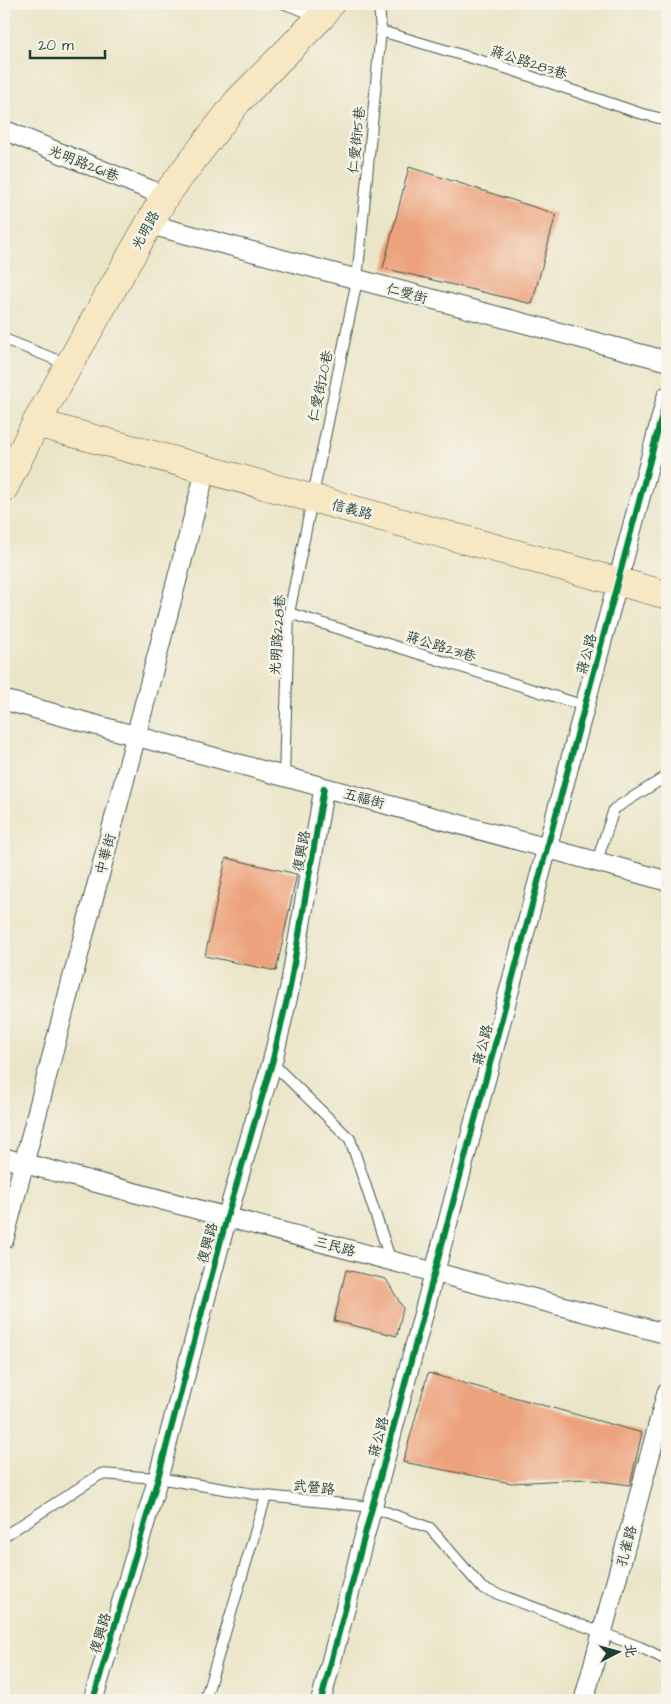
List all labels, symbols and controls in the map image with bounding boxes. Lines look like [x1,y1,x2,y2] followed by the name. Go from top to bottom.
[30,28,105,60] scale bar
[38,35,74,56] text: 20 m
[487,41,571,85] street label: 蔣公路283巷
[344,104,371,175] street label: 仁愛街15巷
[45,141,123,188] street label: 光明路261巷
[127,207,165,254] street label: 光明路
[384,279,430,309] street label: 仁愛街
[304,348,339,424] street label: 仁愛街20巷
[329,495,375,525] street label: 信義路
[265,593,291,676] street label: 光明路228巷
[403,627,479,667] street label: 蔣公路231巷
[572,631,602,677] street label: 蔣公路
[341,784,387,814] street label: 五福街
[288,829,315,874] street label: 復興路
[91,831,121,877] street label: 中華街
[468,1022,498,1068] street label: 蔣公路
[193,1220,223,1266] street label: 復興路
[312,1232,358,1262] street label: 三民路
[364,1414,394,1460] street label: 蔣公路
[292,1476,336,1500] street label: 武營路
[612,1523,642,1569] street label: 孔雀路
[86,1610,116,1656] street label: 復興路
[594,1626,644,1676] north arrow
[619,1643,641,1659] text: 北

